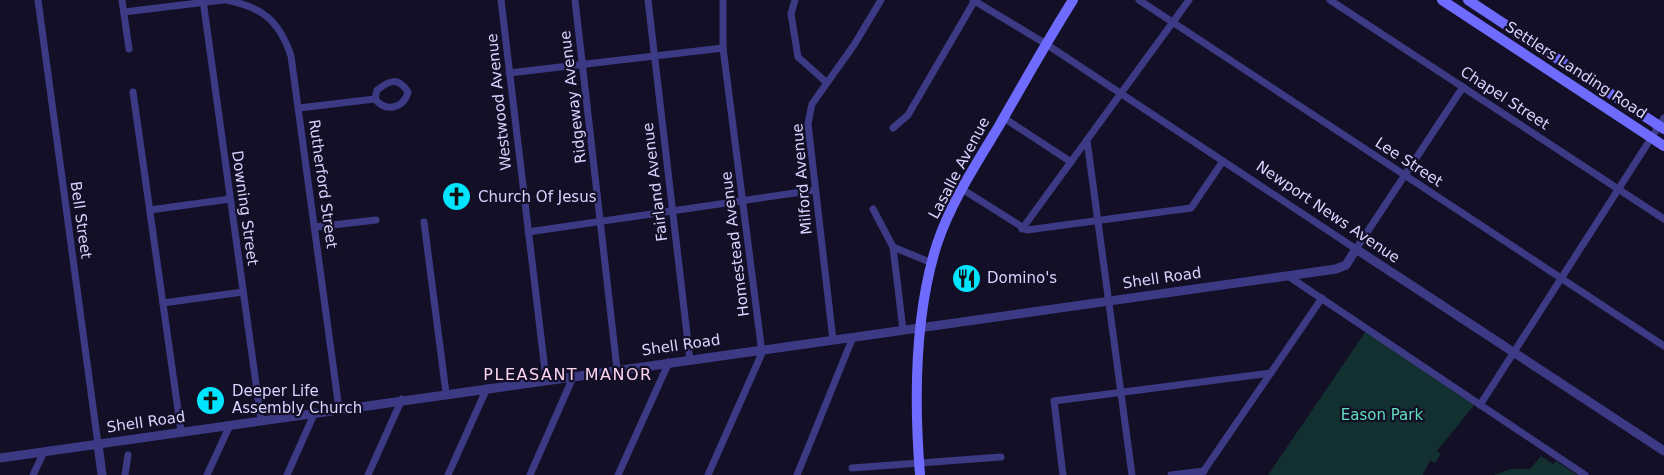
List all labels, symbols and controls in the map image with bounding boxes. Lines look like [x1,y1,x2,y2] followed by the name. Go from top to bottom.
[1502,18,1650,122] street label: Settlers Landing Road
[556,30,590,164] street label: Ridgeway Avenue
[483,33,515,171] street label: Westwood Avenue
[1457,63,1553,134] street label: Chapel Street
[925,114,993,222] street label: Lasalle Avenue
[305,118,341,250] street label: Rutherford Street
[639,122,671,242] street label: Fairland Avenue
[788,123,816,235] street label: Milford Avenue
[1372,134,1446,191] street label: Lee Street
[228,149,262,267] street label: Downing Street
[1253,157,1403,267] street label: Newport News Avenue
[717,170,753,318] street label: Homestead Avenue
[67,180,95,260] street label: Bell Street
[441,181,473,213] church icon: Church Of Jesus
[478,188,597,206] place label: Church Of Jesus
[950,262,982,294] restaurant icon: Domino's
[1122,264,1202,292] street label: Shell Road
[987,269,1057,287] place label: Domino's
[641,331,721,359] street label: Shell Road
[483,365,653,384] district label: PLEASANT MANOR
[232,382,362,417] place label: Deeper Life Assembly Church
[195,384,227,416] church icon: Deeper Life Assembly Church
[1341,406,1423,424] park label: Eason Park
[106,408,186,436] street label: Shell Road

